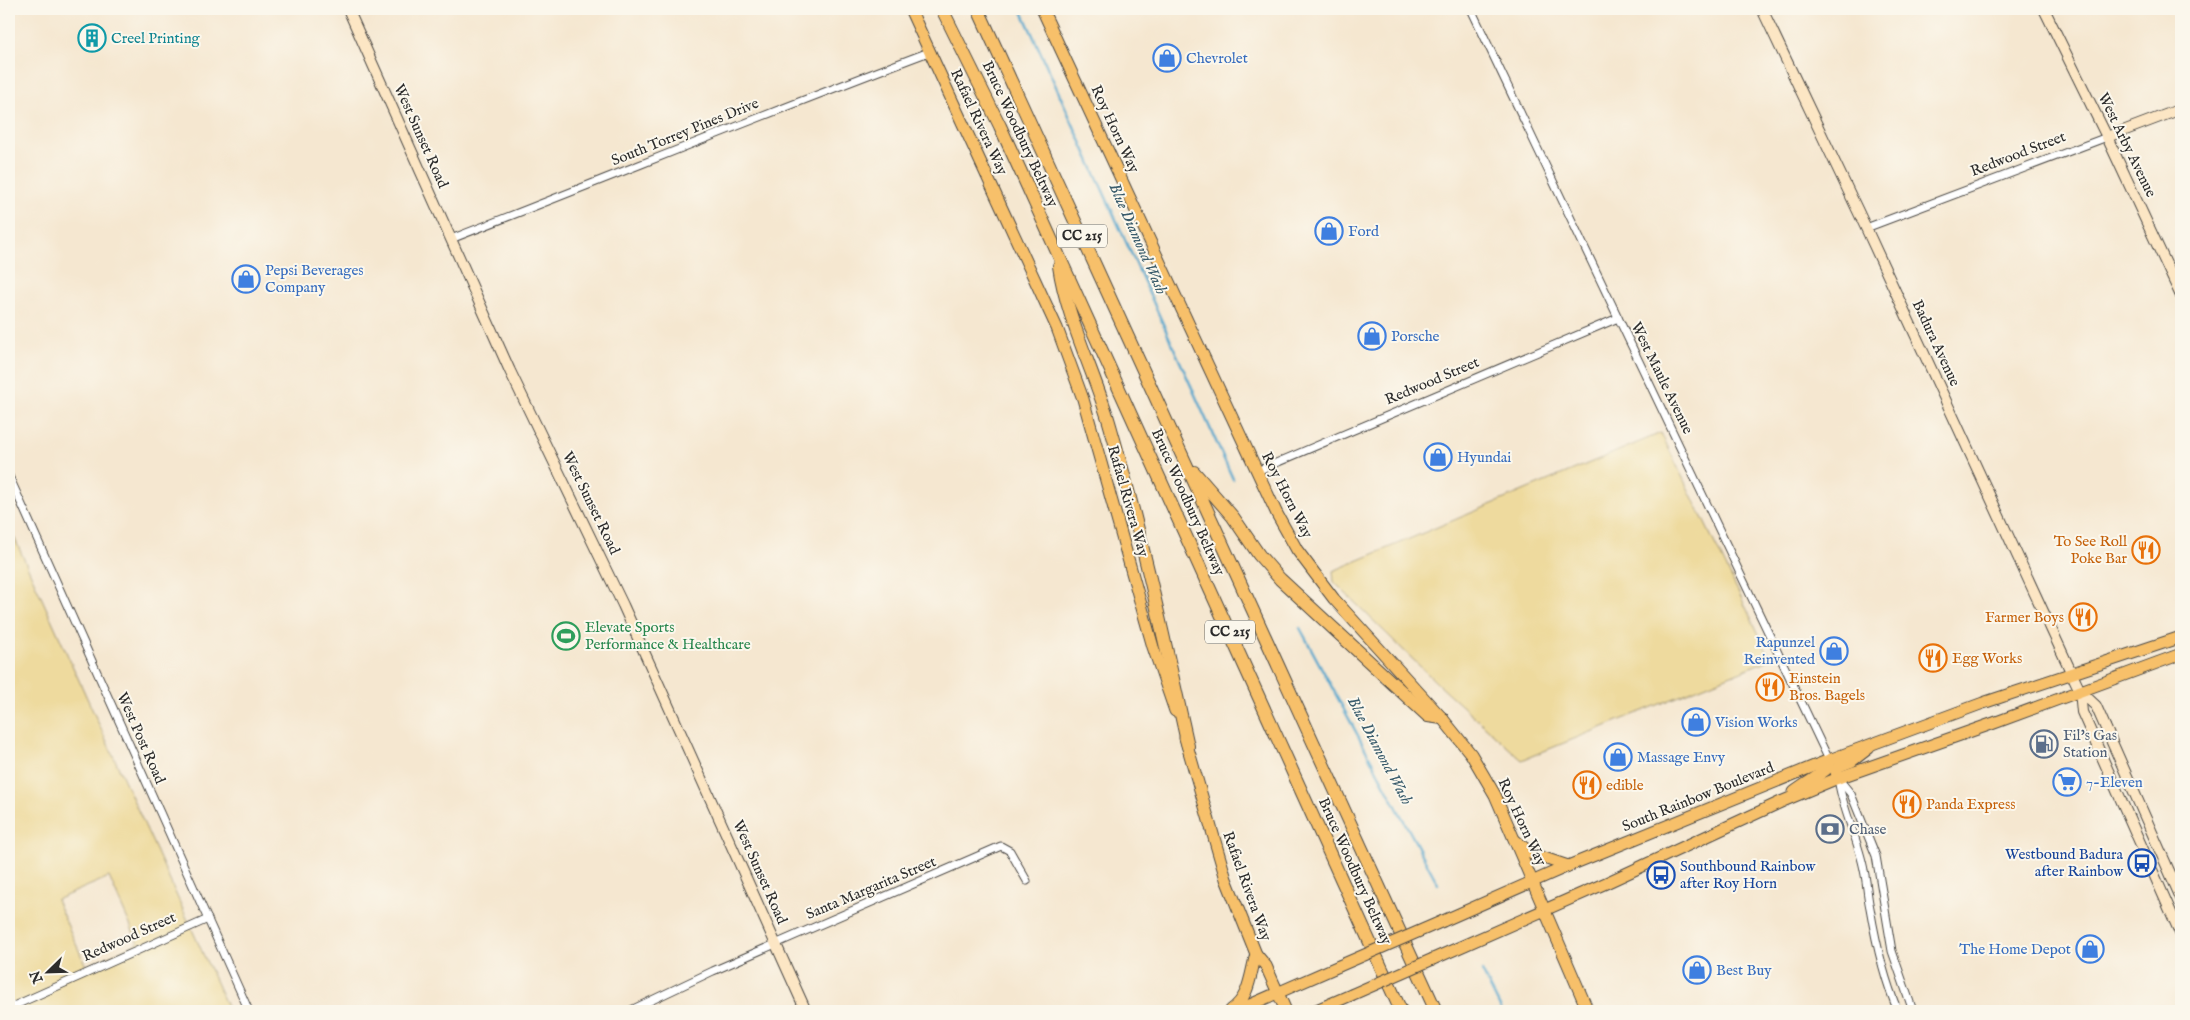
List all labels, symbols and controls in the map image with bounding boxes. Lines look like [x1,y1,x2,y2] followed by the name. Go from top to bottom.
[77,23,107,53] building icon: Creel Printing
[111,29,201,48] place label: Creel Printing
[1152,43,1182,73] shop icon: Chevrolet
[1186,49,1248,68] place label: Chevrolet
[978,58,1062,211] street label: Bruce Woodbury Beltway
[946,66,1012,179] street label: Rafael Rivera Way
[390,81,453,192] street label: West Sunset Road
[1086,82,1144,176] street label: Roy Horn Way
[2093,90,2161,201] street label: West Arby Avenue
[609,94,762,170] street label: South Torrey Pines Drive
[1968,127,2068,181] street label: Redwood Street
[1103,180,1171,298] water label: Blue Diamond Wash
[1314,216,1344,246] shop icon: Ford
[1348,222,1380,241] place label: Ford
[1057,225,1107,248] road number: CC 215
[265,261,364,297] place label: Pepsi Beverages Company
[231,264,261,294] shop icon: Pepsi Beverages Company
[1908,297,1964,389] street label: Badura Avenue
[1627,319,1697,437] street label: West Maule Avenue
[1357,321,1387,351] shop icon: Porsche
[1391,327,1440,346] place label: Porsche
[1382,353,1482,409] street label: Redwood Street
[1147,425,1229,579] street label: Bruce Woodbury Beltway
[1423,442,1453,472] shop icon: Hyundai
[1103,443,1153,560] street label: Rafael Rivera Way
[558,448,625,558] street label: West Sunset Road
[1457,448,1511,467] place label: Hyundai
[1257,449,1317,542] street label: Roy Horn Way
[2054,532,2128,568] place label: To See Roll Poke Bar
[2131,535,2161,565] restaurant icon: To See Roll Poke Bar
[2068,602,2098,632] restaurant icon: Farmer Boys
[1985,608,2064,627] place label: Farmer Boys
[585,618,751,654] place label: Elevate Sports Performance & Healthcare
[1205,620,1255,644] road number: CC 215
[551,621,581,651] sports icon: Elevate Sports Performance & Healthcare
[1744,633,1816,669] place label: Rapunzel Reinvented
[1819,636,1849,666] shop icon: Rapunzel Reinvented
[1918,643,1948,673] restaurant icon: Egg Works
[1952,649,2022,668] place label: Egg Works
[1789,669,1865,705] place label: Einstein Bros. Bagels
[1755,672,1785,702] restaurant icon: Einstein Bros. Bagels
[112,689,170,788] street label: West Post Road
[1342,693,1416,809] water label: Blue Diamond Wash
[1681,707,1711,737] shop icon: Vision Works
[1714,713,1798,732] place label: Vision Works
[2063,726,2117,762] place label: Fil's Gas Station
[2029,729,2059,759] fuel station icon: Fil's Gas Station
[1603,742,1633,772] shop icon: Massage Envy
[1637,748,1726,767] place label: Massage Envy
[1619,757,1778,836] street label: South Rainbow Boulevard
[2052,767,2082,797] supermarket icon: 7-Eleven
[1572,770,1602,800] restaurant icon: edible
[2086,773,2143,792] place label: 7-Eleven
[1493,775,1551,869] street label: Roy Horn Way
[1606,776,1644,795] place label: edible
[1892,789,1922,819] restaurant icon: Panda Express
[1314,794,1396,948] street label: Bruce Woodbury Beltway
[1926,795,2016,814] place label: Panda Express
[1815,814,1845,844] bank icon: Chase
[729,817,792,928] street label: West Sunset Road
[1849,820,1886,839] place label: Chase
[1218,829,1276,944] street label: Rafael Rivera Way
[2005,845,2124,881] place label: Westbound Badura after Rainbow
[2127,848,2157,878] bus stop icon: Westbound Badura after Rainbow
[803,852,939,924] street label: Santa Margarita Street
[1680,857,1816,893] place label: Southbound Rainbow after Roy Horn
[1646,860,1676,890] bus stop icon: Southbound Rainbow after Roy Horn
[79,908,179,966] street label: Redwood Street
[2075,934,2105,964] shop icon: The Home Depot
[1959,940,2071,959] place label: The Home Depot
[22,948,72,998] north arrow
[1682,955,1712,985] shop icon: Best Buy
[1716,961,1772,980] place label: Best Buy
[26,968,48,987] text: N

